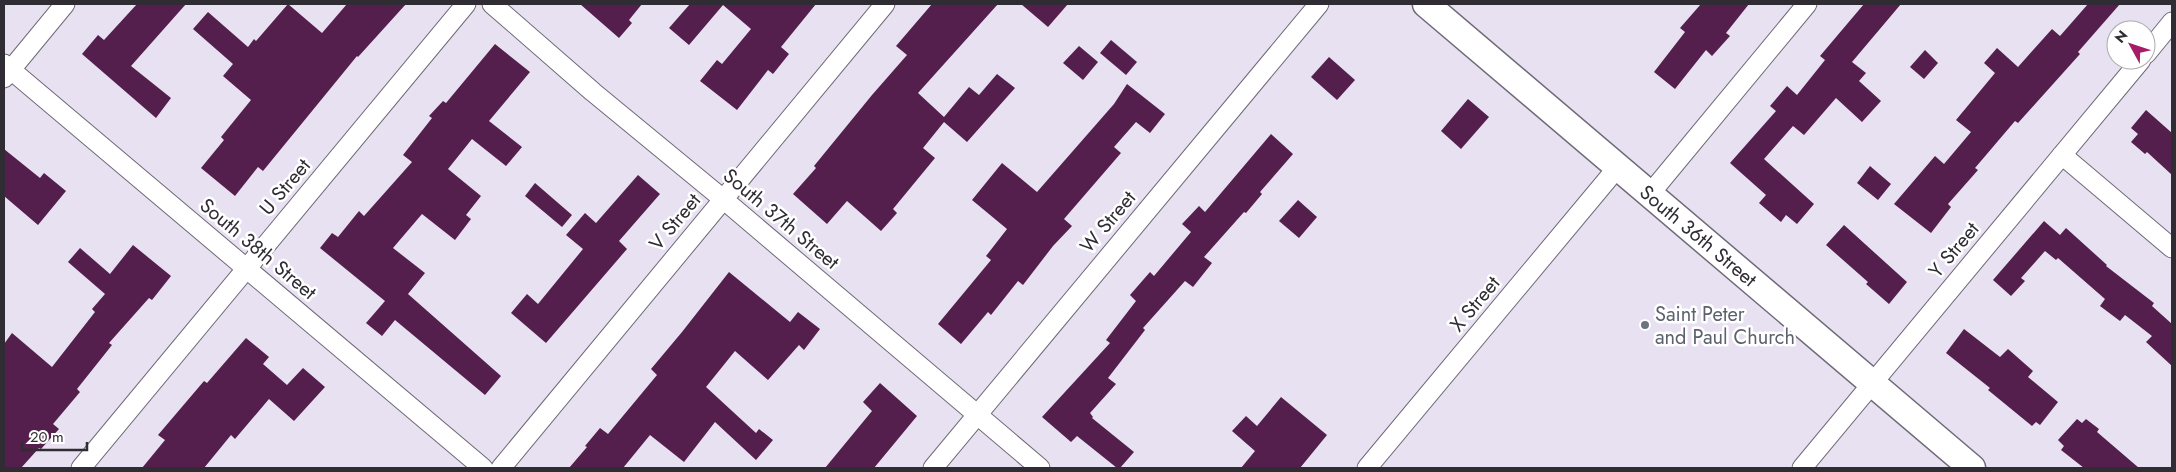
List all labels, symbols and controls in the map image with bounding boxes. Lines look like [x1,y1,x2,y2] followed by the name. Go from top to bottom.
[2106,20,2156,70] north arrow
[2110,26,2132,47] text: N
[253,152,318,222] street label: U Street
[717,162,846,276] street label: South 37th Street
[1633,178,1763,294] street label: South 36th Street
[1073,184,1143,259] street label: W Street
[642,187,708,257] street label: V Street
[193,191,323,307] street label: South 38th Street
[1922,216,1986,284] street label: Y Street
[1443,270,1507,338] street label: X Street
[1655,300,1795,352] place label: Saint Peter and Paul Church
[1639,319,1651,331] marker: Saint Peter and Paul Church
[22,420,88,452] scale bar
[30,426,64,448] text: 20 m

